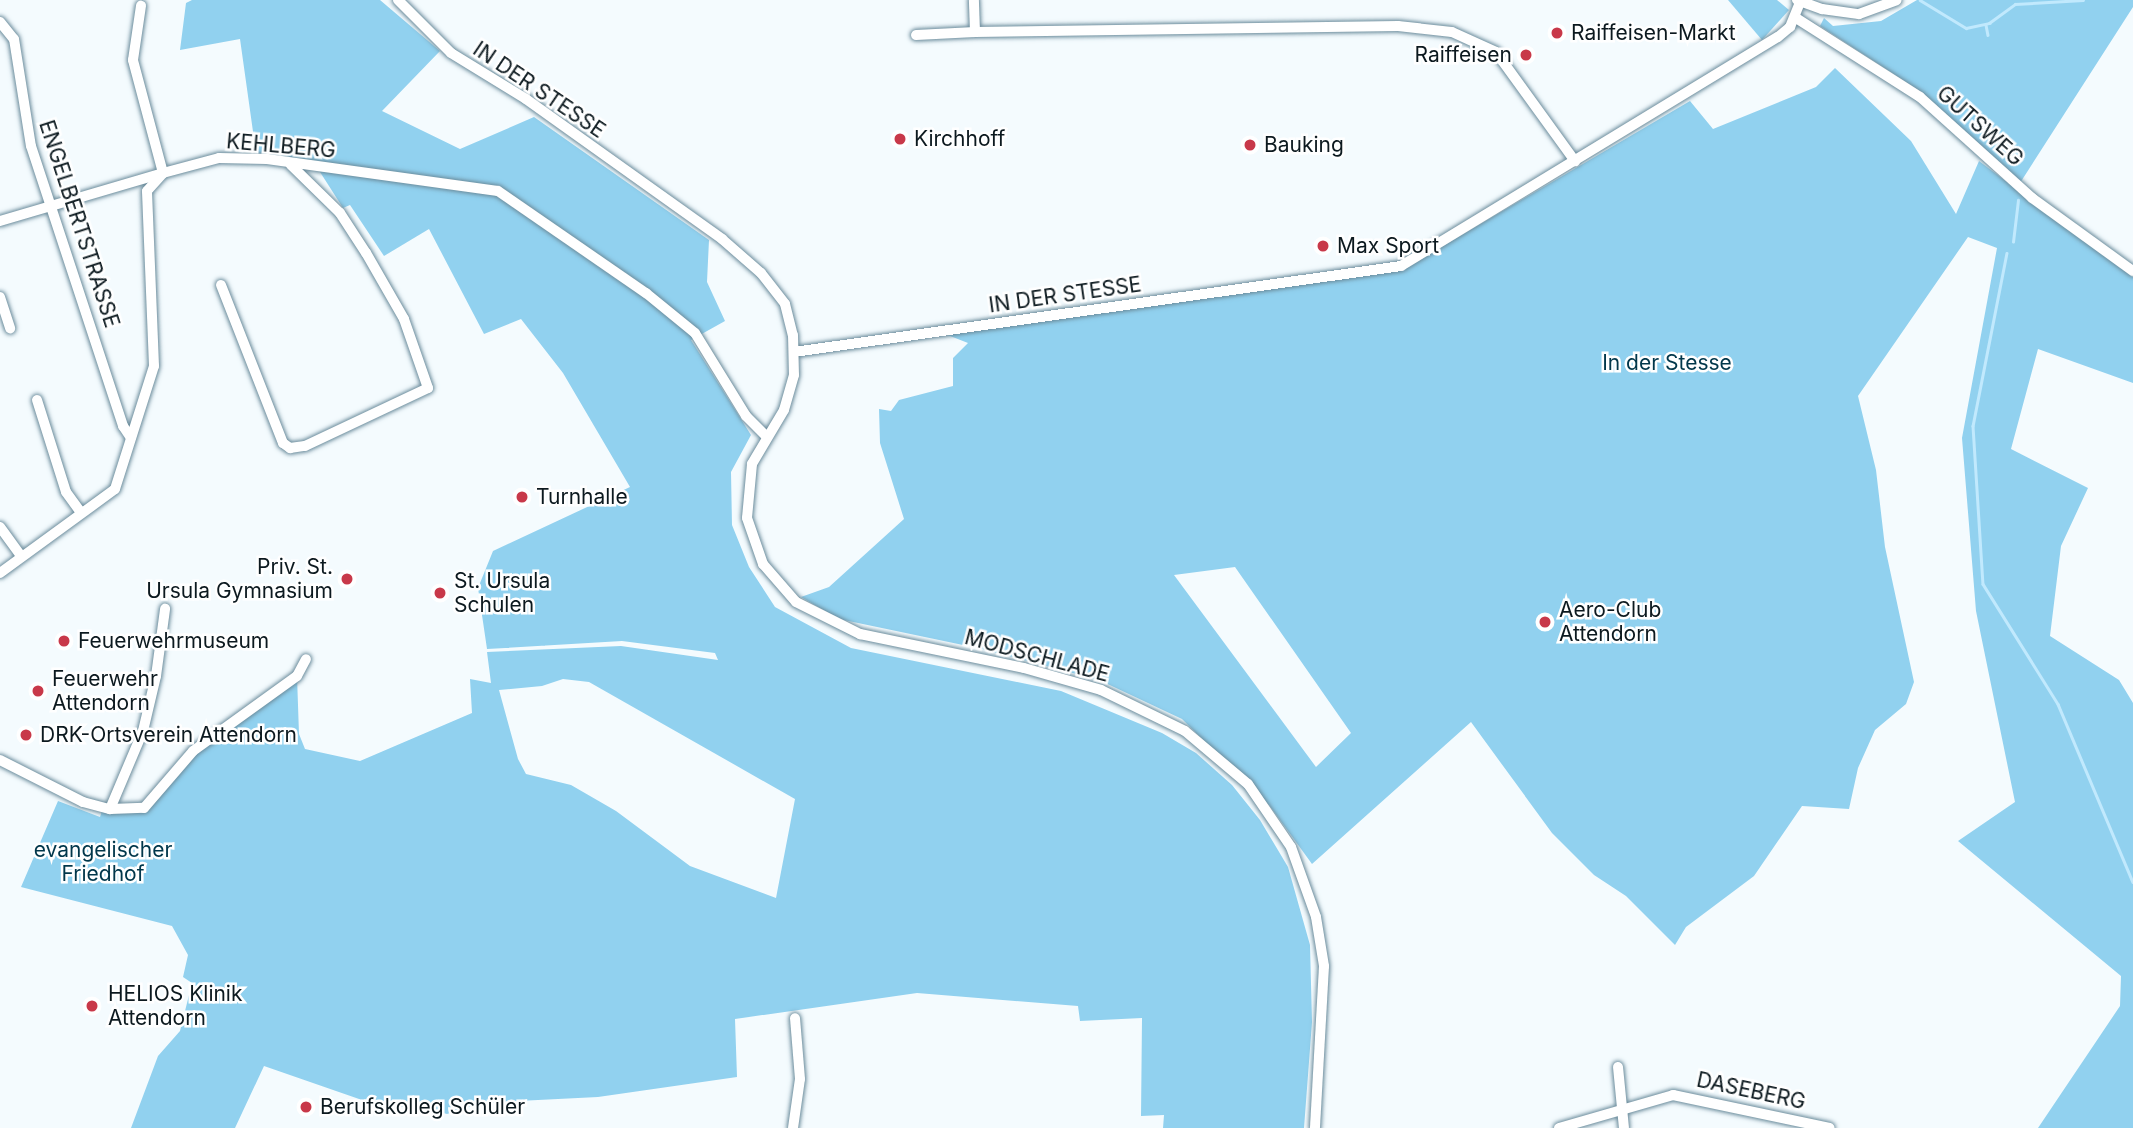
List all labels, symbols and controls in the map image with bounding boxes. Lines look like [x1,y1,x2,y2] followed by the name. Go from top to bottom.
[1571,20,1736,46] place label: Raiffeisen-Markt
[1549,25,1565,41] marker: Raiffeisen-Markt
[468,37,610,143] street label: IN DER STESSE
[1415,42,1512,68] place label: Raiffeisen
[1518,47,1534,63] marker: Raiffeisen
[1932,81,2028,171] street label: GUTSWEG
[34,117,124,331] street label: ENGELBERTSTRASSE
[914,126,1005,152] place label: Kirchhoff
[225,129,337,163] street label: KEHLBERG
[892,131,908,147] marker: Kirchhoff
[1264,132,1344,158] place label: Bauking
[1242,137,1258,153] marker: Bauking
[1337,233,1439,259] place label: Max Sport
[1315,238,1331,254] marker: Max Sport
[987,272,1143,318] street label: IN DER STESSE
[1602,350,1732,376] park label: In der Stesse
[536,484,628,510] place label: Turnhalle
[514,489,530,505] marker: Turnhalle
[146,554,333,604] place label: Priv. St. Ursula Gymnasium
[454,568,550,618] place label: St. Ursula Schulen
[339,571,355,587] marker: Priv. St. Ursula Gymnasium
[432,585,448,601] marker: St. Ursula Schulen
[1559,597,1661,647] place label: Aero-Club Attendorn
[1537,614,1553,630] marker: Aero-Club Attendorn
[962,625,1112,687] street label: MODSCHLADE
[78,628,269,654] place label: Feuerwehrmuseum
[56,633,72,649] marker: Feuerwehrmuseum
[52,666,158,716] place label: Feuerwehr Attendorn
[30,683,46,699] marker: Feuerwehr Attendorn
[40,722,297,748] place label: DRK-Ortsverein Attendorn
[18,727,34,743] marker: DRK-Ortsverein Attendorn
[34,837,172,887] park label: evangelischer Friedhof
[108,981,242,1031] place label: HELIOS Klinik Attendorn
[82,996,102,1016] marker: HELIOS Klinik Attendorn
[1694,1067,1808,1115] street label: DASEBERG
[320,1094,525,1120] place label: Berufskolleg Schüler
[298,1099,314,1115] marker: Berufskolleg Schüler

